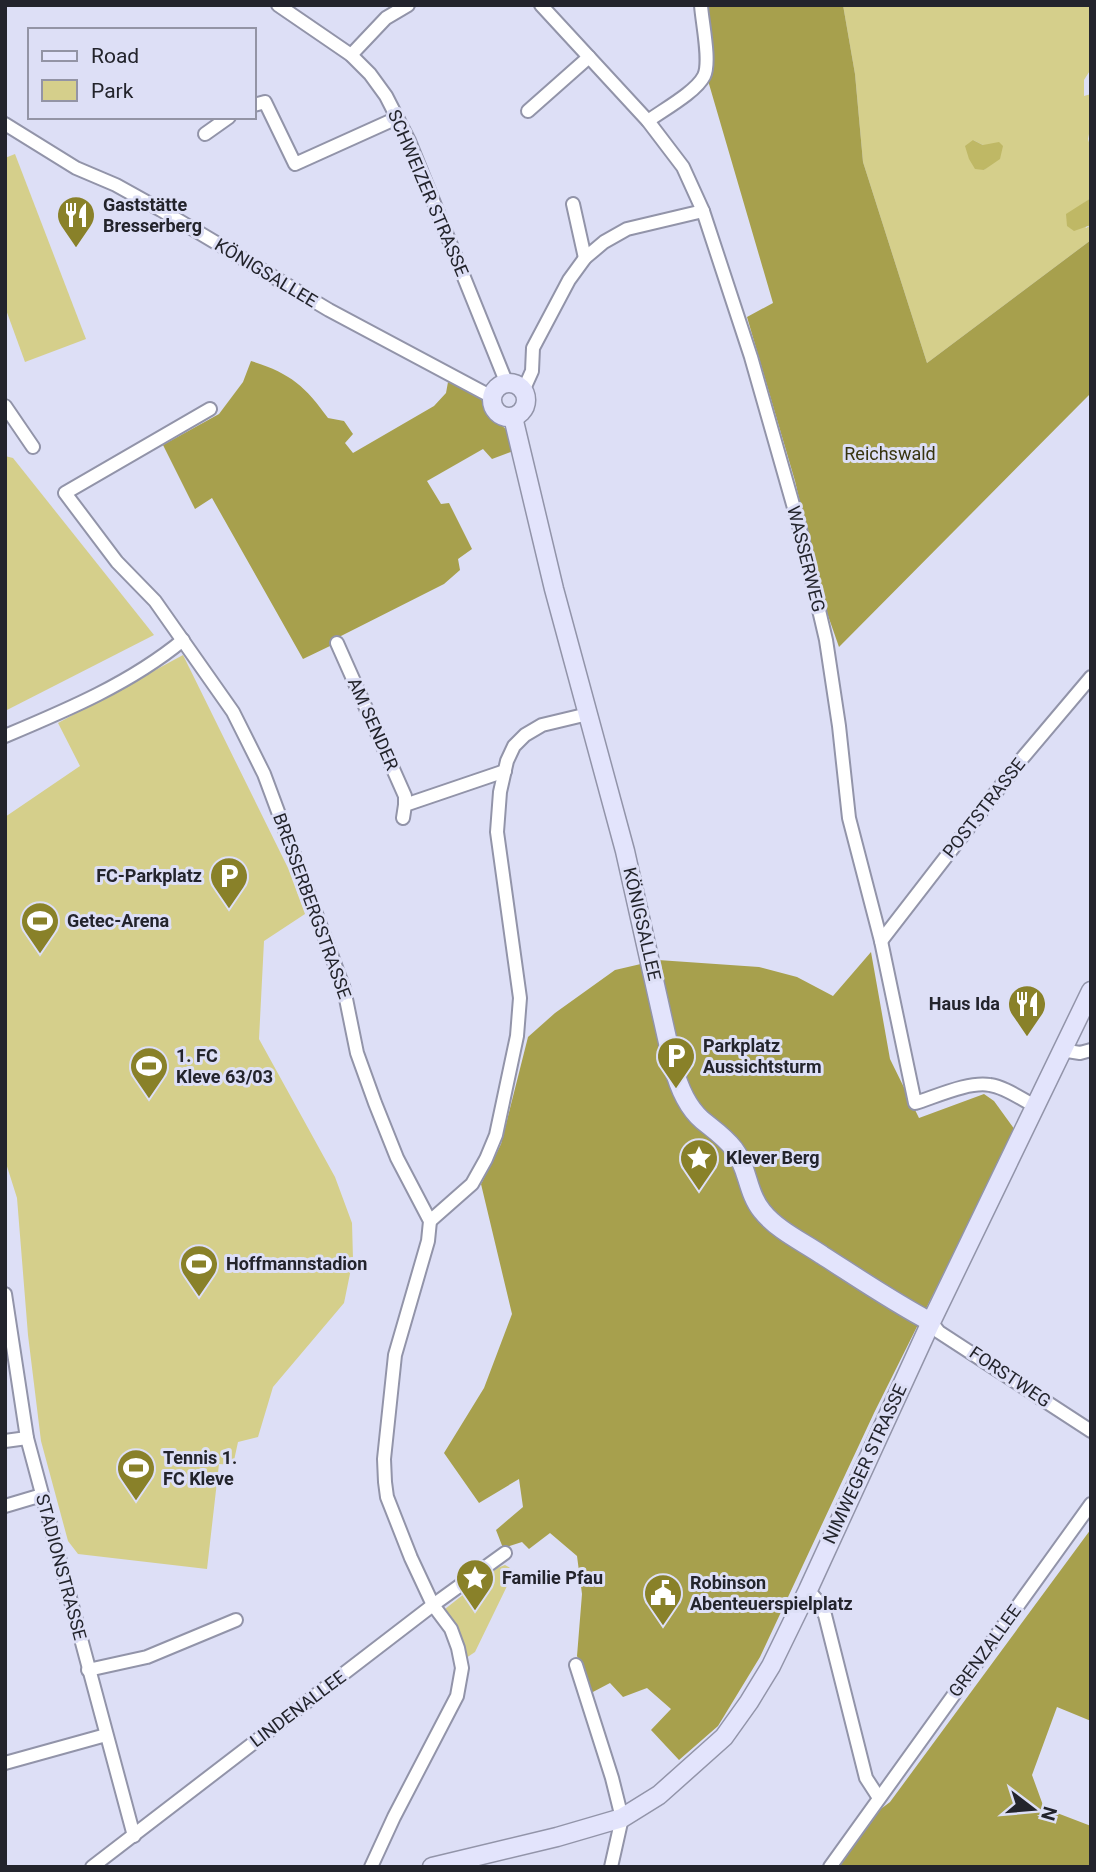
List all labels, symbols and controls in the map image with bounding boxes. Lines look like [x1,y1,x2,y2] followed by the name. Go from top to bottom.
[28,28,256,119] legend
[91,44,139,68] text: Road
[91,79,134,103] text: Park
[384,106,473,279] street label: SCHWEIZER STRASSE
[55,194,97,249] restaurant icon: Gaststätte Bresserberg
[103,194,202,236] place label: Gaststätte Bresserberg
[211,234,321,311] street label: KÖNIGSALLEE
[844,443,936,464] park label: Reichswald
[783,504,830,614] street label: WASSERWEG
[344,674,403,773] street label: AM SENDER
[938,754,1029,862] street label: POSTSTRASSE
[269,810,356,1001] street label: BRESSERBERGSTRASSE
[208,855,250,910] parking icon: FC-Parkplatz
[96,865,202,886] place label: FC-Parkplatz
[619,865,666,983] street label: KÖNIGSALLEE
[19,900,61,955] sports icon: Getec-Arena
[67,910,170,931] place label: Getec-Arena
[1006,983,1048,1038] restaurant icon: Haus Ida
[929,993,1000,1014] place label: Haus Ida
[655,1035,697,1090] parking icon: Parkplatz Aussichtsturm
[703,1035,822,1077] place label: Parkplatz Aussichtsturm
[128,1045,170,1100] sports icon: 1. FC Kleve 63/03
[176,1045,273,1087] place label: 1. FC Kleve 63/03
[678,1137,720,1192] place icon: Klever Berg
[726,1147,820,1168] place label: Klever Berg
[178,1243,220,1298] sports icon: Hoffmannstadion
[226,1253,367,1274] place label: Hoffmannstadion
[966,1342,1055,1411] street label: FORSTWEG
[818,1381,911,1547] street label: NIMWEGER STRASSE
[115,1447,157,1502] sports icon: Tennis 1. FC Kleve
[163,1447,237,1489] place label: Tennis 1. FC Kleve
[32,1492,91,1642] street label: STADIONSTRASSE
[454,1557,496,1612] place icon: Familie Pfau
[502,1567,603,1588] place label: Familie Pfau
[642,1572,684,1627] public building icon: Robinson Abenteuerspielplatz
[690,1572,853,1614] place label: Robinson Abenteuerspielplatz
[944,1600,1025,1701] street label: GRENZALLEE
[246,1666,350,1751] street label: LINDENALLEE
[998,1774,1068,1844] north arrow
[1036,1804,1062,1823] text: N

